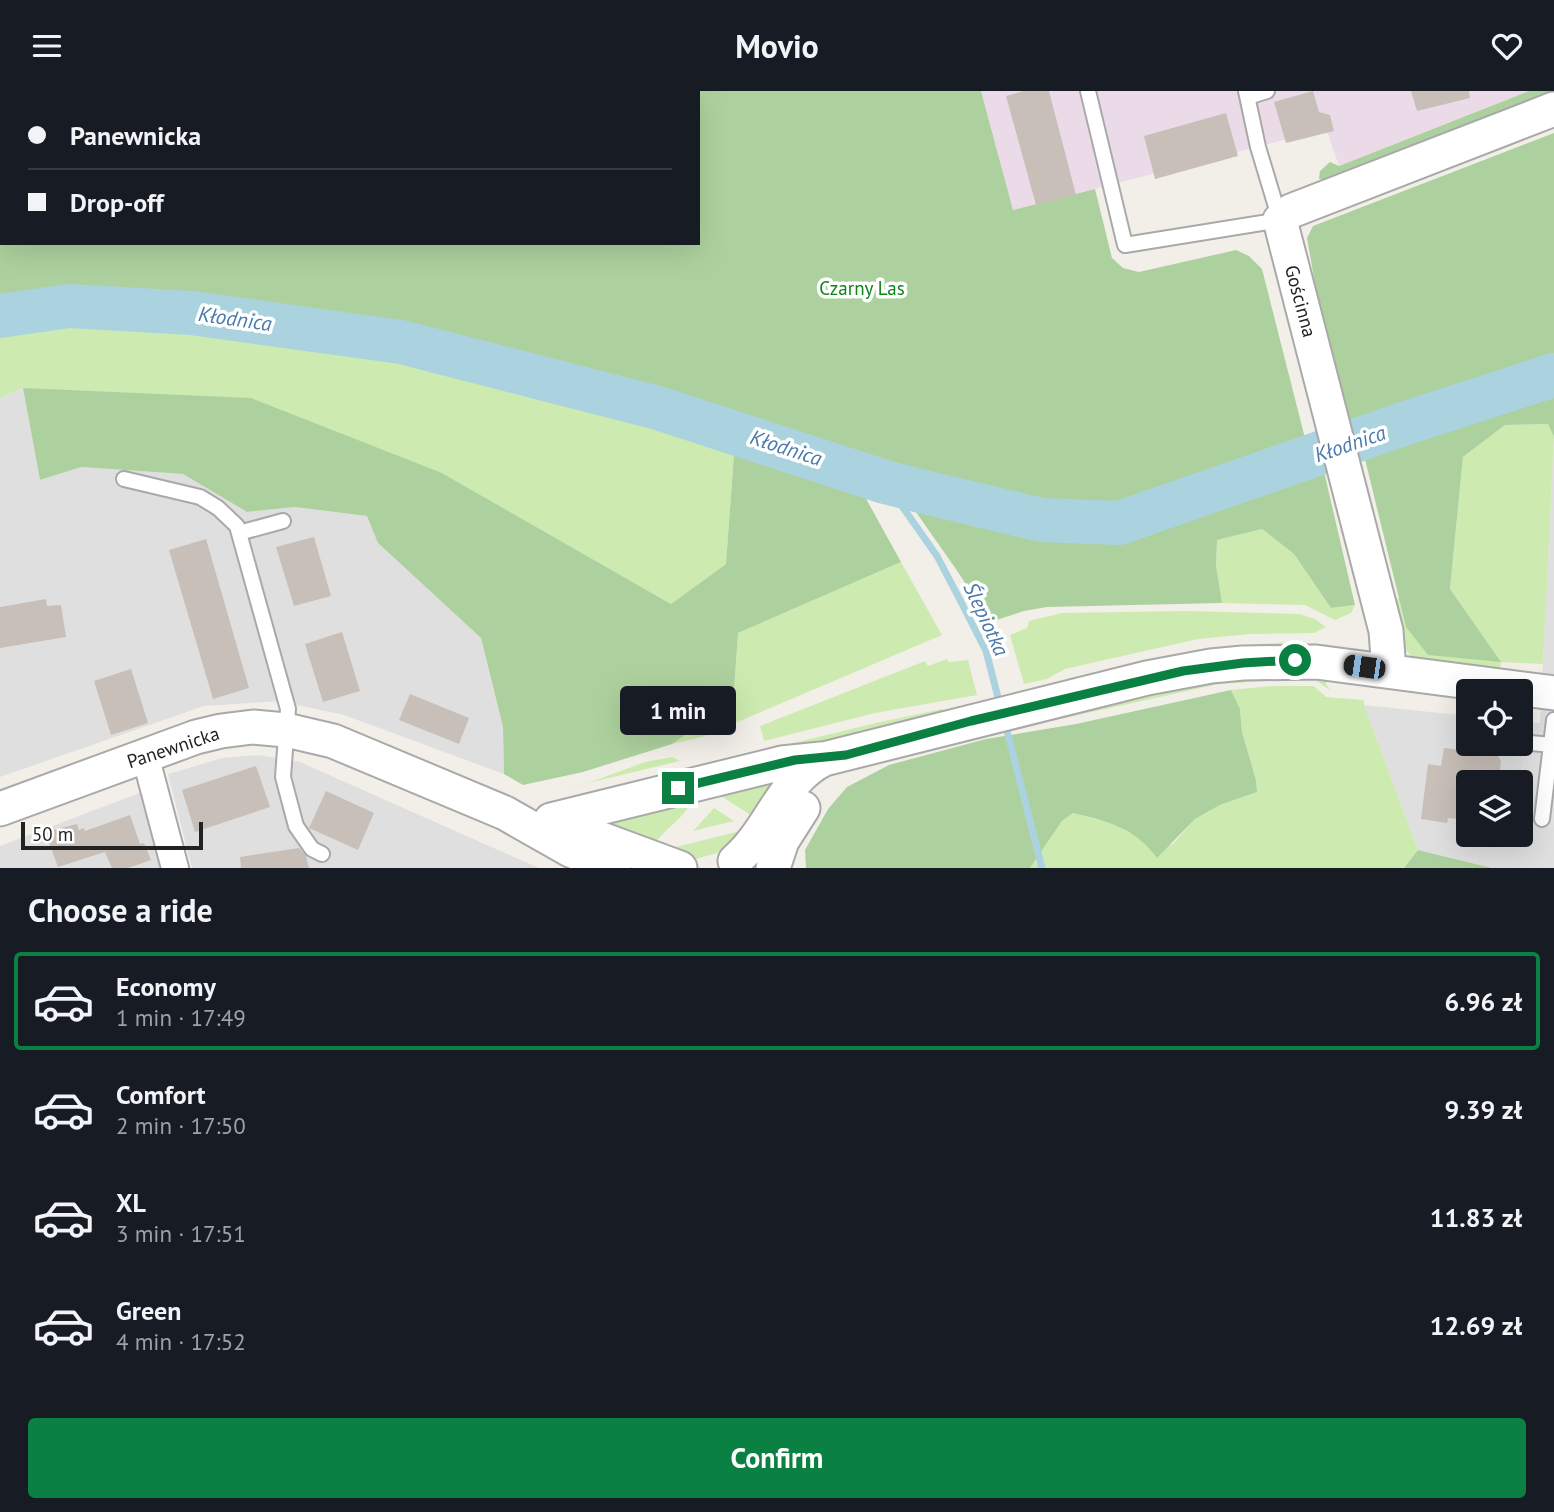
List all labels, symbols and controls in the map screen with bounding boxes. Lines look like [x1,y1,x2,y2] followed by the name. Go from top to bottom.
[735,25,819,67] text: Movio
[28,27,66,65] icon: menu
[1488,27,1526,65] icon: heart
[70,119,201,152] text: Panewnicka
[70,186,164,219] text: Drop-off
[1280,262,1322,340] street label: Gościnna
[819,276,905,300] park label: Czarny Las
[197,300,274,337] water label: Kłodnica
[1311,419,1390,468] water label: Kłodnica
[747,423,826,472] water label: Kłodnica
[958,578,1016,661] water label: Ślepiotka
[1279,644,1311,676] route start
[1342,654,1387,680] car
[1456,679,1533,847] map controls
[1456,679,1533,756] button: locate
[620,687,736,735] callout: 1 min
[650,696,706,725] text: 1 min
[124,721,222,773] street label: Panewnicka
[1456,770,1533,847] button: layers
[662,772,694,804] route end
[21,819,203,851] scale bar
[32,822,73,846] text: 50 m
[28,889,213,931] text: Choose a ride
[32,970,95,1033] icon: car
[116,970,216,1003] text: Economy
[1445,985,1522,1018] text: 6.96 zł
[116,1003,246,1032] text: 1 min · 17:49
[32,1078,95,1141] icon: car
[116,1078,206,1111] text: Comfort
[1445,1093,1522,1126] text: 9.39 zł
[116,1111,246,1140] text: 2 min · 17:50
[32,1186,95,1249] icon: car
[116,1186,146,1219] text: XL
[1430,1201,1522,1234] text: 11.83 zł
[116,1219,246,1248] text: 3 min · 17:51
[32,1294,95,1357] icon: car
[116,1294,181,1327] text: Green
[1430,1309,1522,1342] text: 12.69 zł
[116,1327,246,1356] text: 4 min · 17:52
[28,1418,1526,1498] button: Confirm

